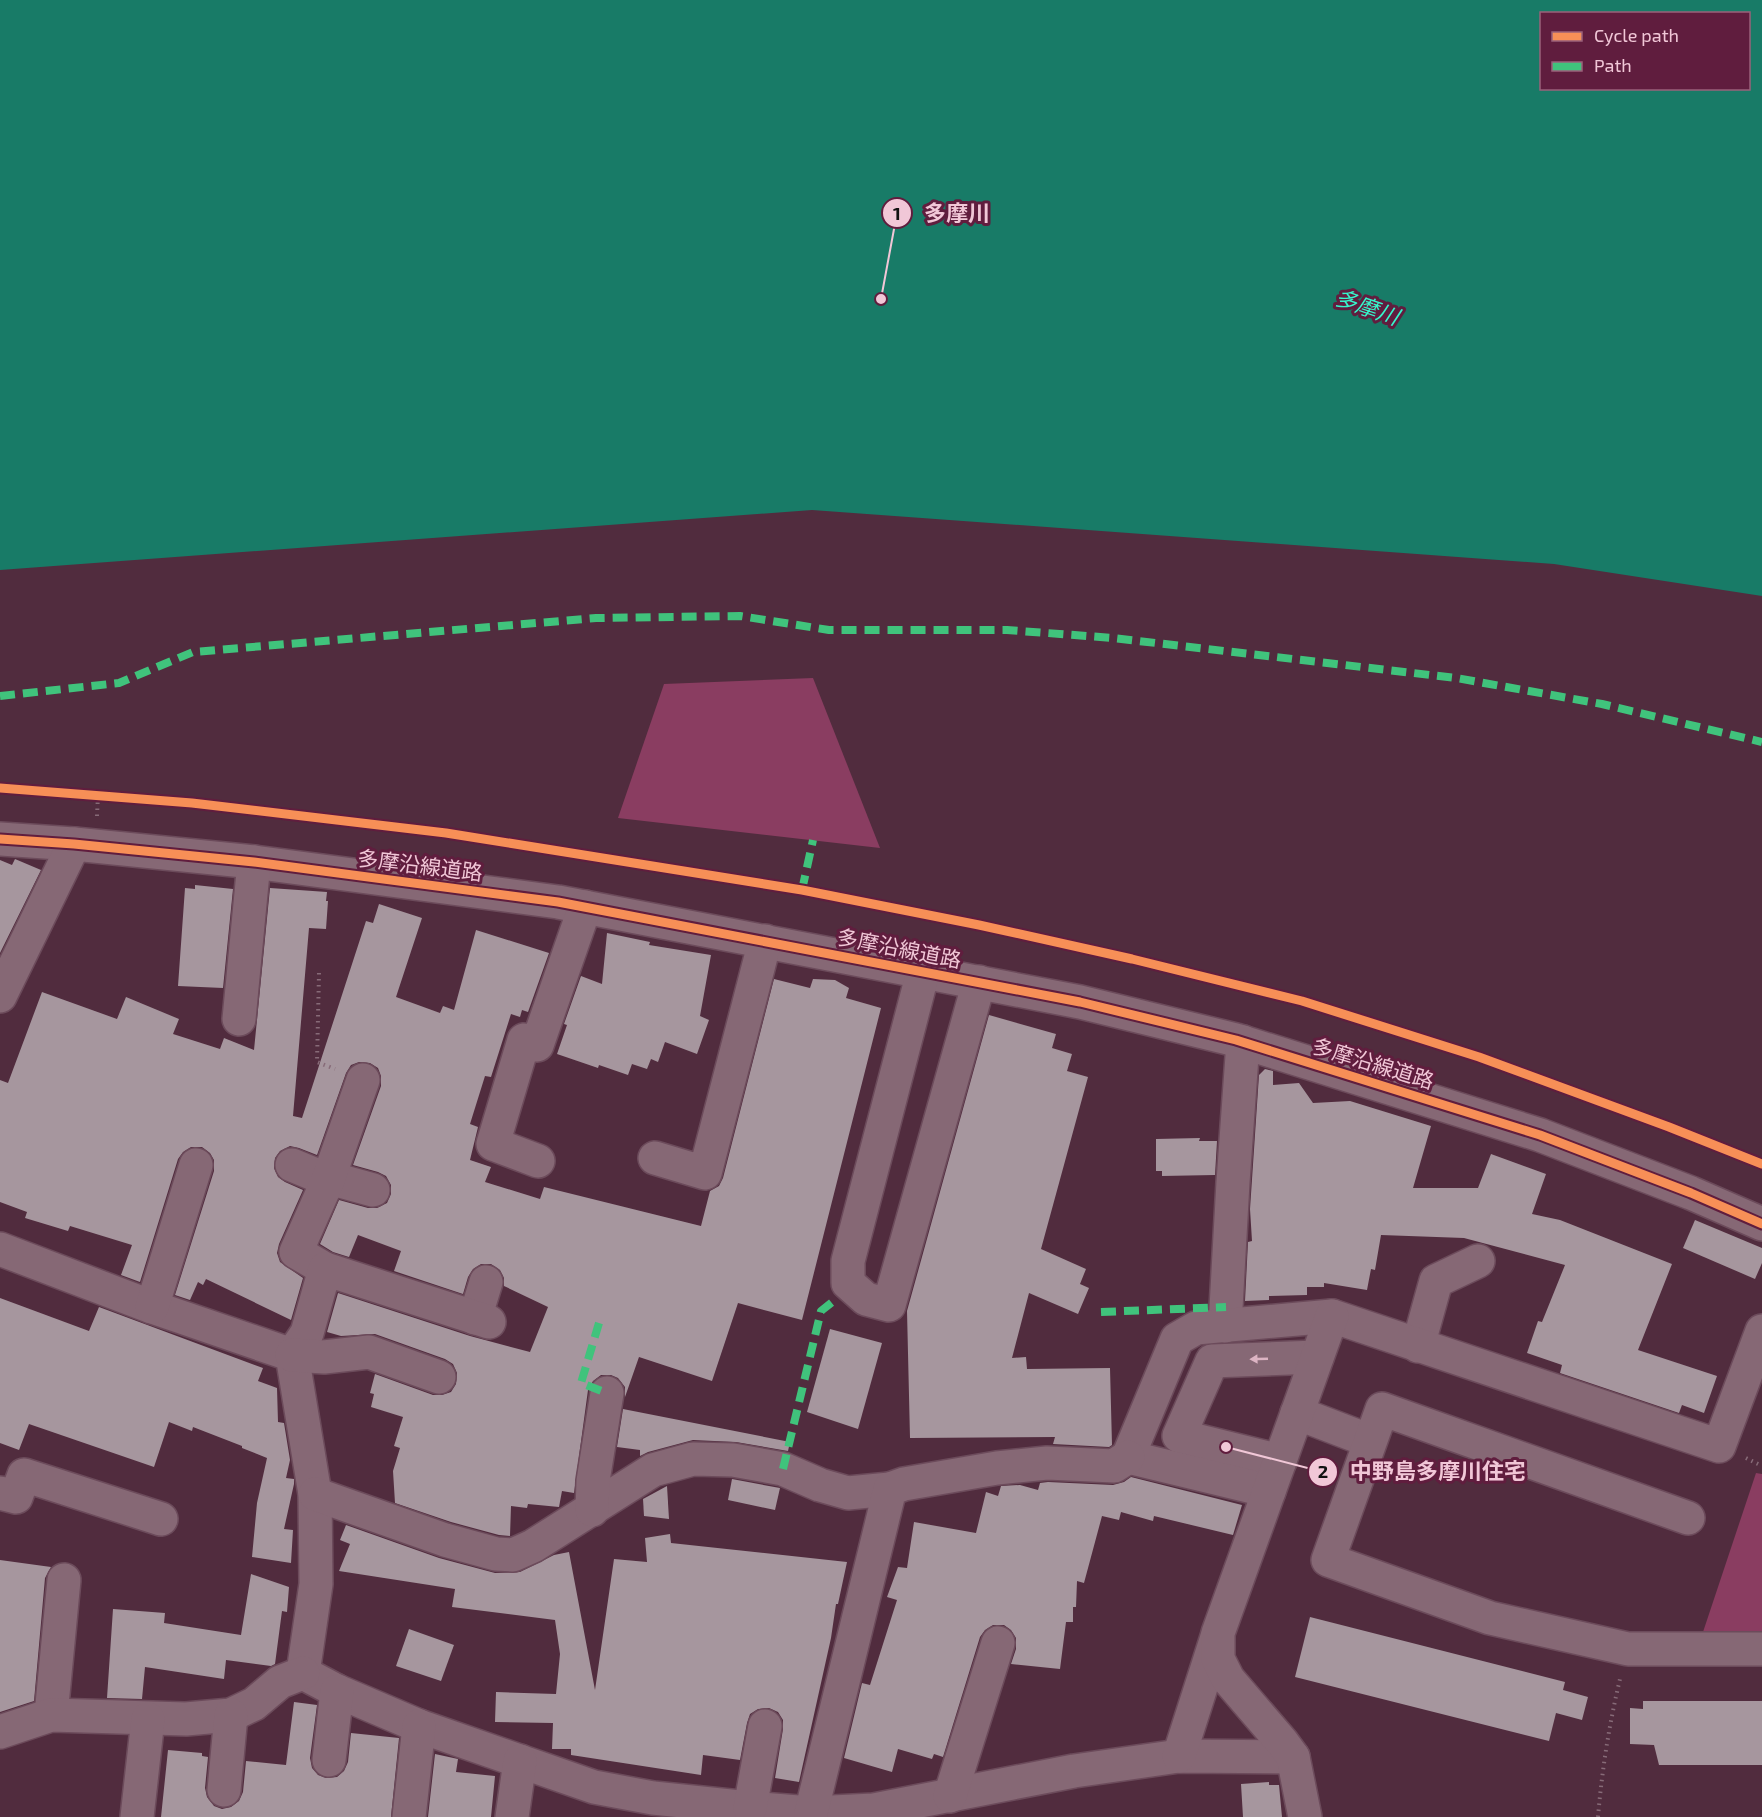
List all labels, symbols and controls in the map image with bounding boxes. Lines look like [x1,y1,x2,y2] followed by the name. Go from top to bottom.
[1540,12,1750,90] legend
[1594,24,1679,46] text: Cycle path
[1594,54,1632,76] text: Path
[882,193,1002,233] callout: 多摩川
[924,199,990,225] text: 多摩川
[893,202,901,224] text: 1
[1332,283,1405,330] water label: 多摩川
[356,844,484,885] street label: 多摩沿線道路
[835,923,964,972] street label: 多摩沿線道路
[1310,1032,1437,1093] street label: 多摩沿線道路
[1249,1355,1268,1364] one-way arrow
[1308,1452,1538,1492] callout: 中野島多摩川住宅
[1350,1457,1526,1483] text: 中野島多摩川住宅
[1318,1460,1328,1482] text: 2

